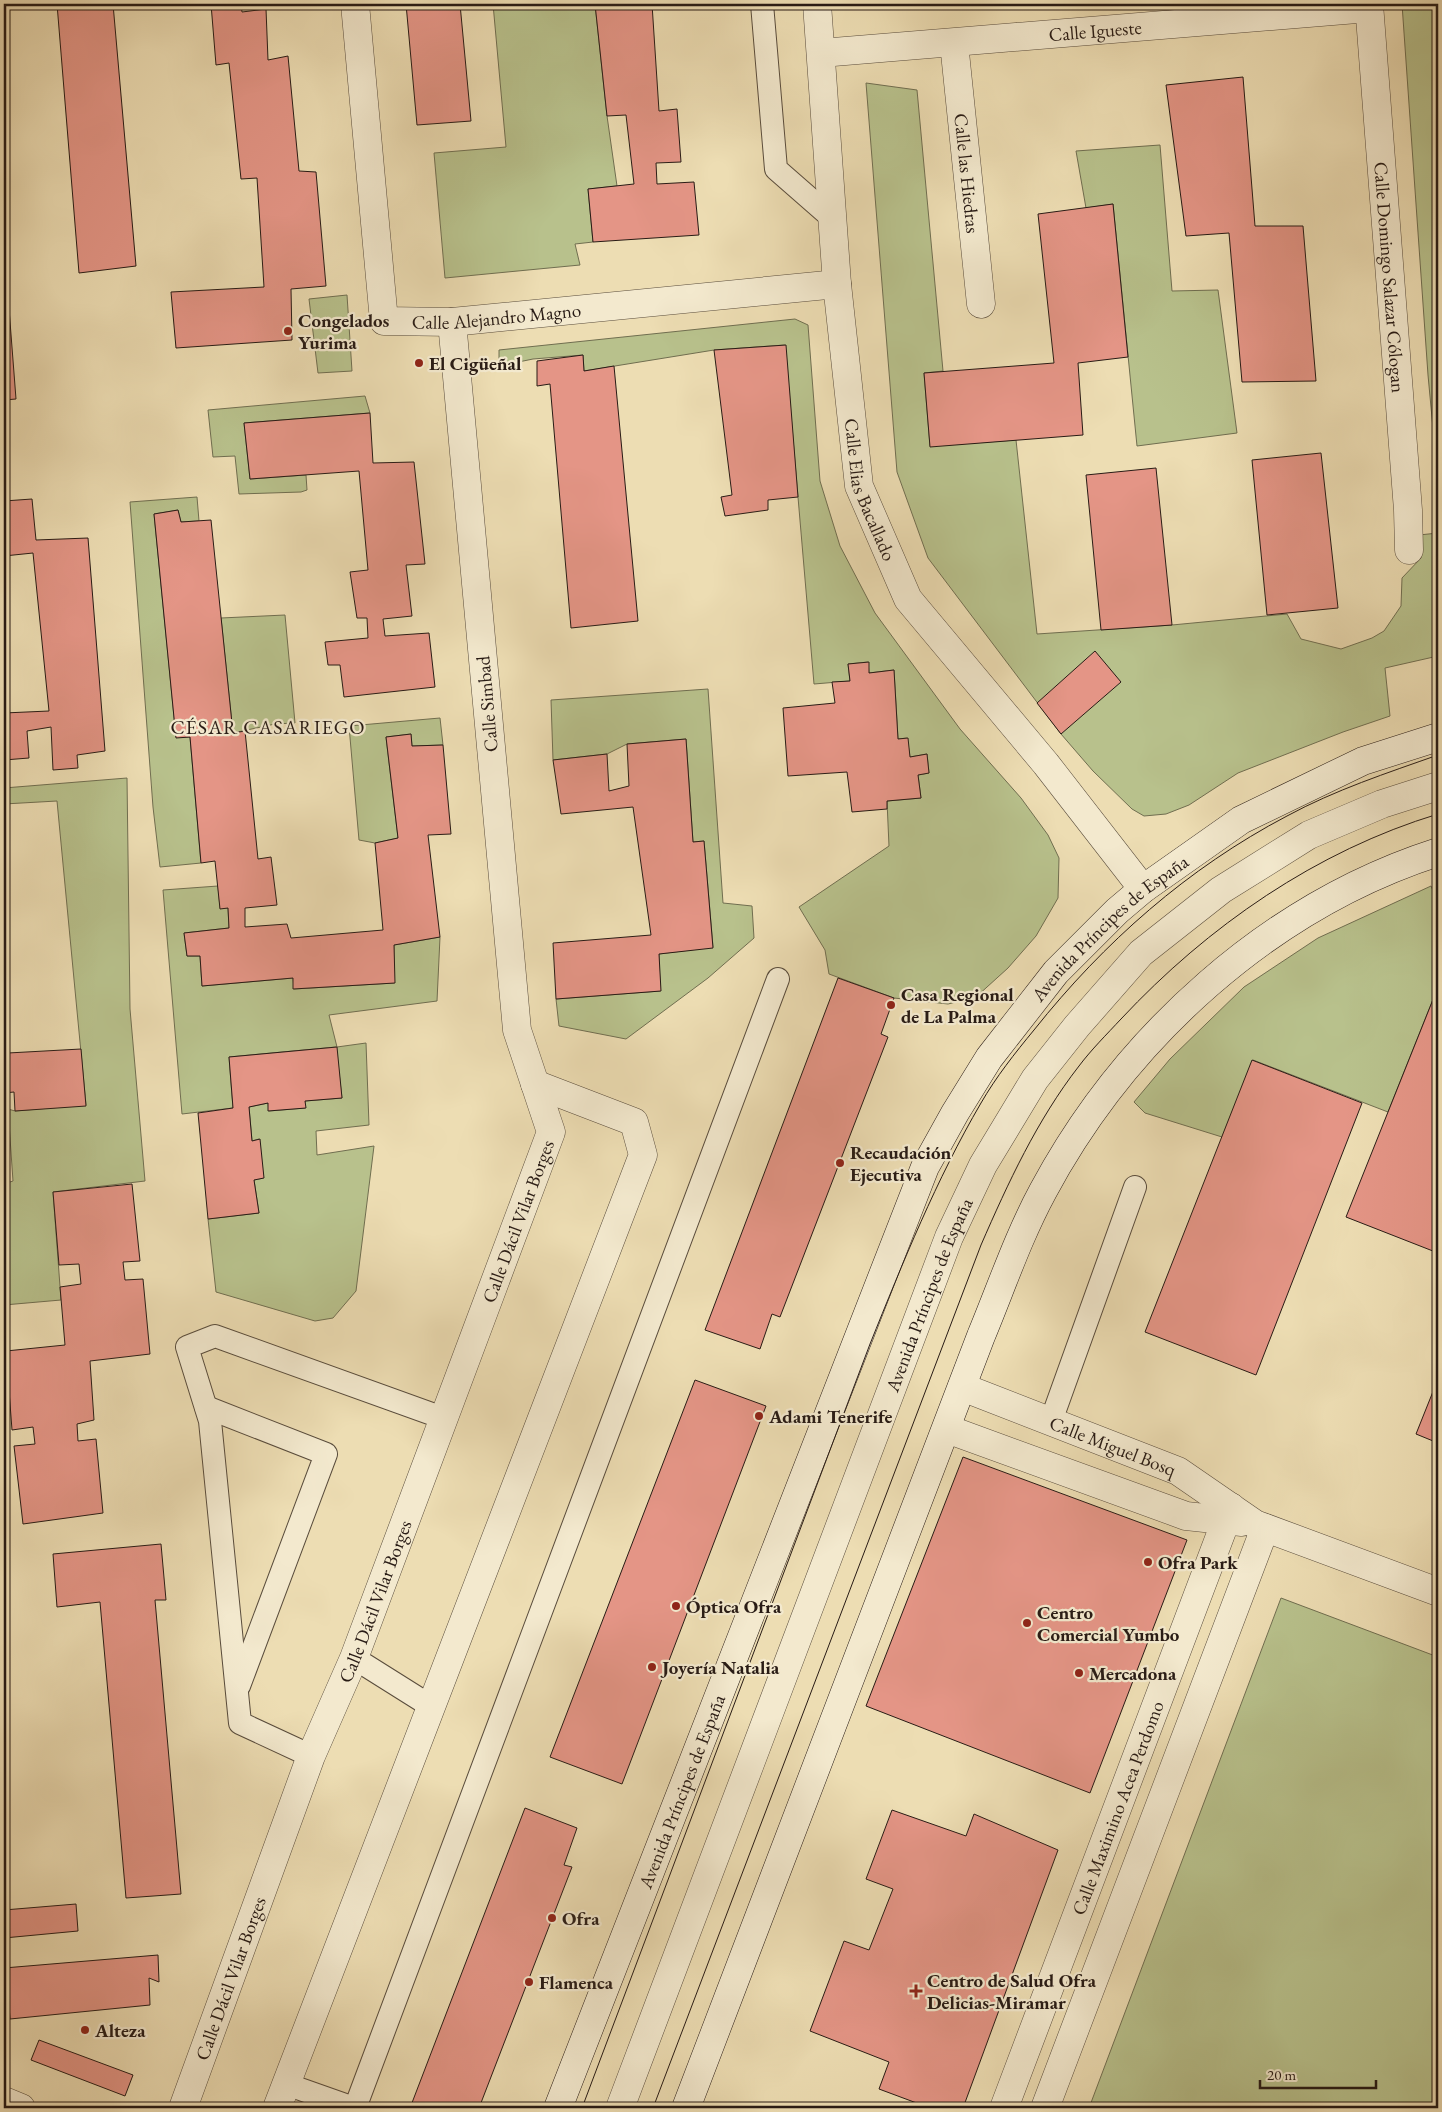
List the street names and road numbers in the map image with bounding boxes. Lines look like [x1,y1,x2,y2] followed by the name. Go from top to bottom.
[1048,14,1143,47] street label: Calle Igueste
[949,112,986,235] street label: Calle las Hiedras
[1369,161,1411,394] street label: Calle Domingo Salazar Cólogan
[412,297,582,335] street label: Calle Alejandro Magno
[839,417,902,565] street label: Calle Elias Bacallado
[470,655,504,753] street label: Calle Simbad
[1025,848,1193,1007] street label: Avenida Príncipes de España
[476,1136,560,1306] street label: Calle Dácil Vilar Borges
[879,1193,978,1396] street label: Avenida Príncipes de España
[1046,1410,1180,1482] street label: Calle Miguel Bosq
[332,1516,417,1687] street label: Calle Dácil Vilar Borges
[632,1690,731,1893] street label: Avenida Príncipes de España
[1066,1697,1169,1918] street label: Calle Maximino Acea Perdomo
[189,1893,271,2064] street label: Calle Dácil Vilar Borges

